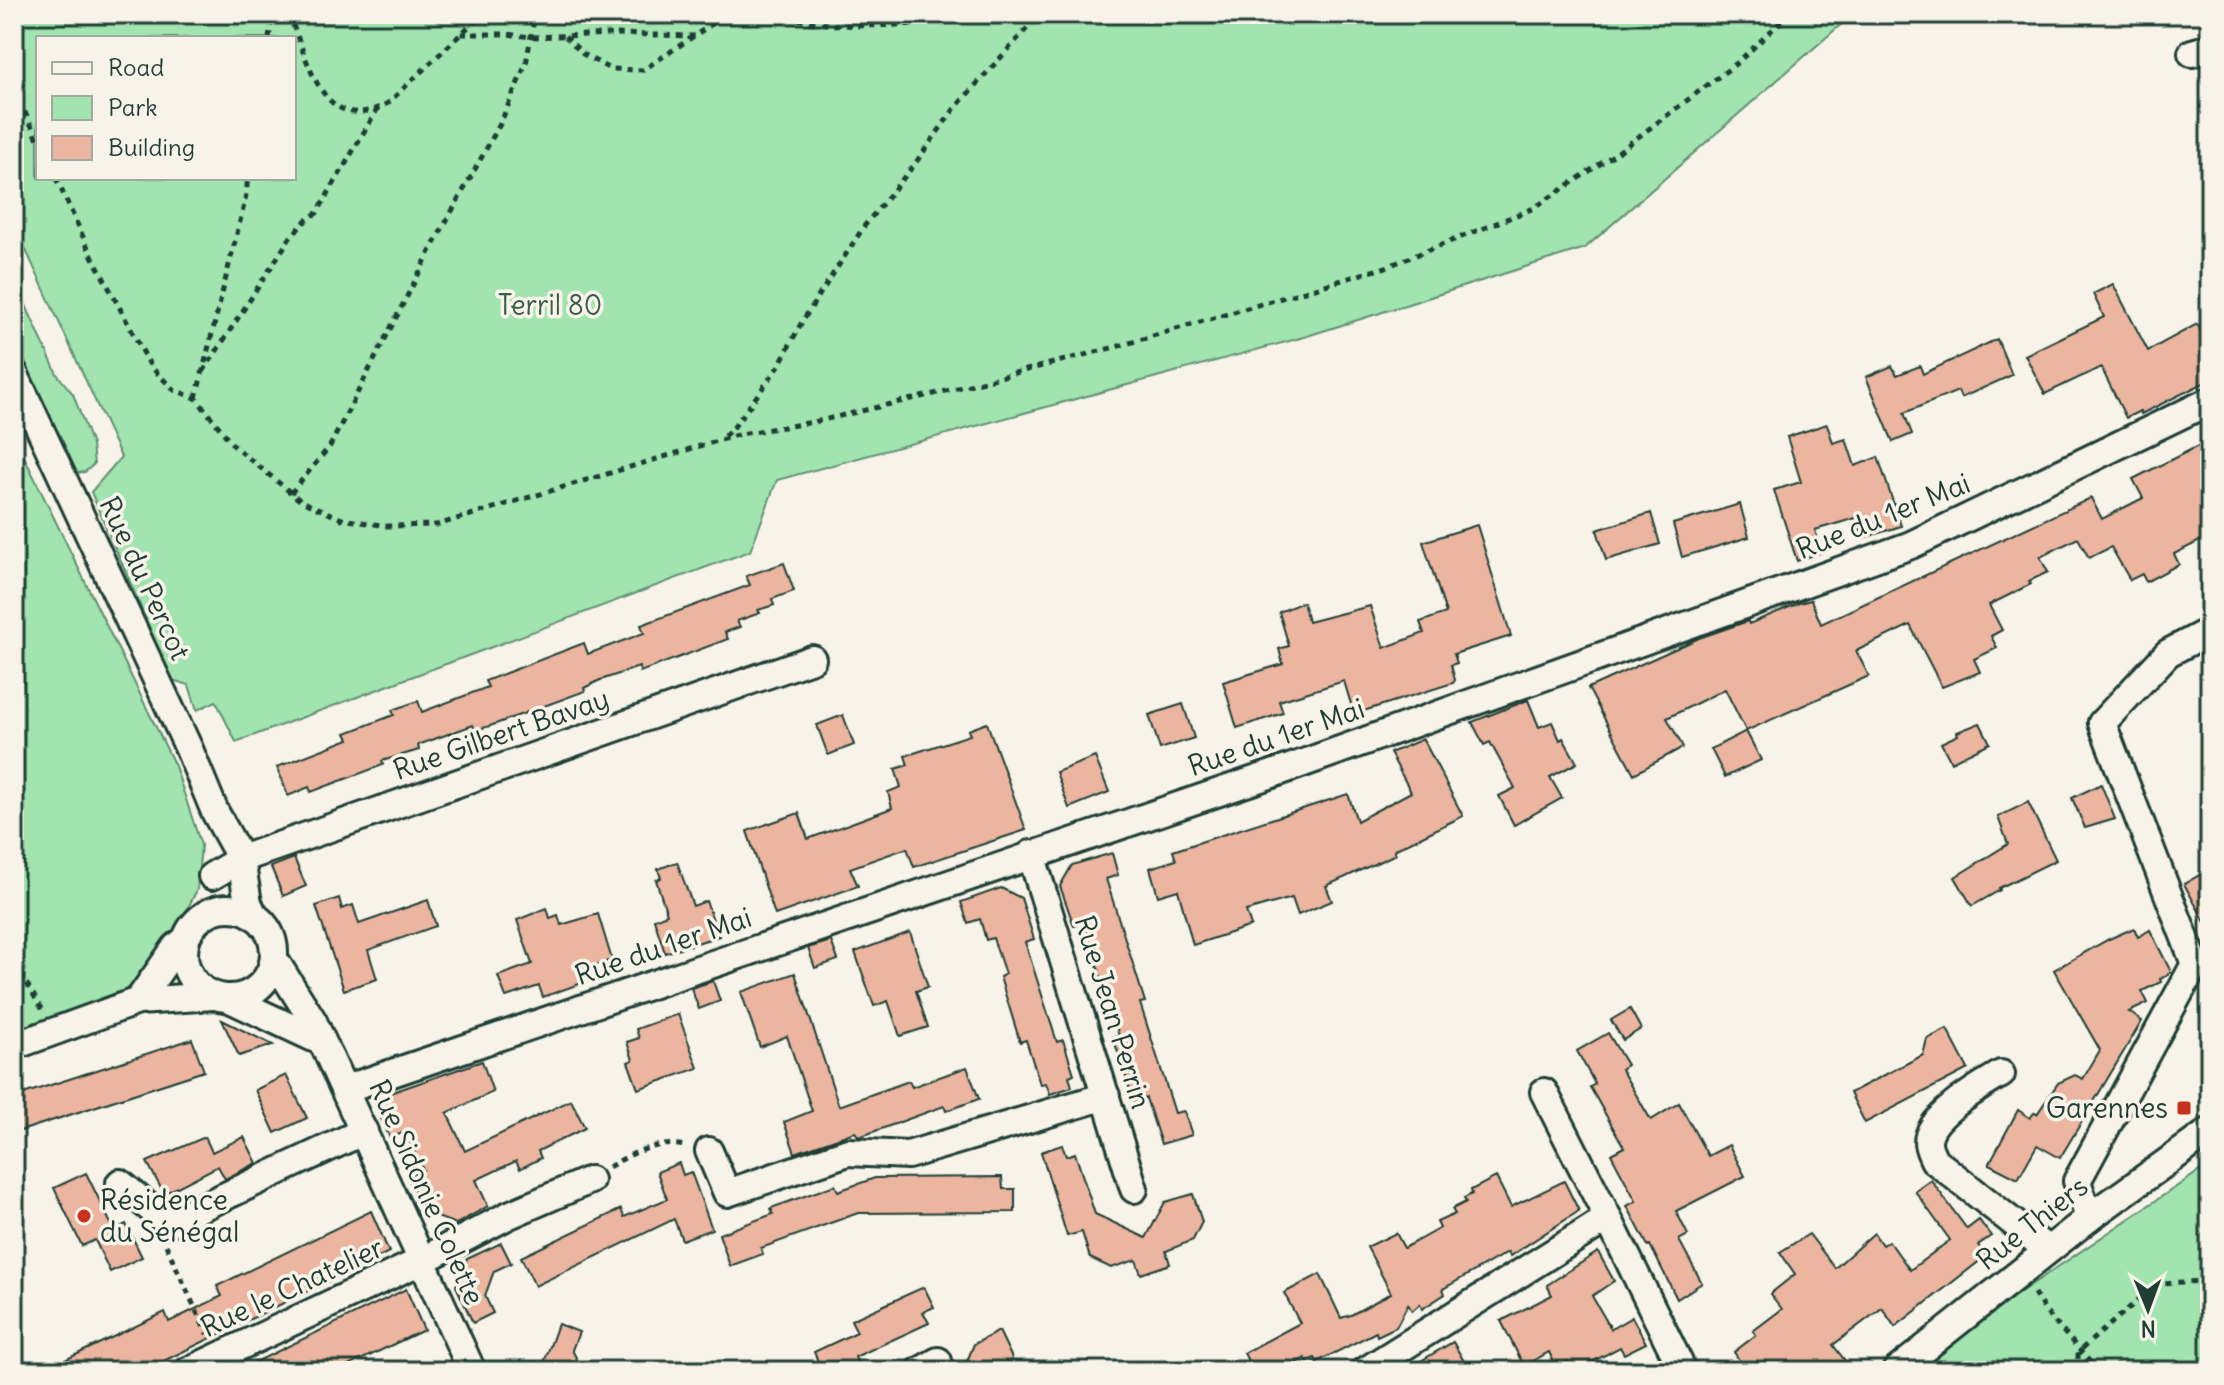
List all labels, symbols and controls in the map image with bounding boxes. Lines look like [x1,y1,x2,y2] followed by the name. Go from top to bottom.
[36,36,296,180] legend
[108,52,164,82] text: Road
[108,92,158,122] text: Park
[108,132,195,162] text: Building
[498,287,602,323] park label: Terril 80
[1791,465,1975,567] street label: Rue du 1er Mai
[91,491,199,665] street label: Rue du Percot
[388,680,614,788] street label: Rue Gilbert Bavay
[1183,690,1369,784] street label: Rue du 1er Mai
[570,899,756,993] street label: Rue du 1er Mai
[1067,911,1159,1113] street label: Rue Jean Perrin
[361,1074,493,1310] street label: Rue Sidonie Colette
[2046,1090,2168,1126] place label: Garennes
[2175,1099,2193,1117] marker: Garennes
[1969,1168,2095,1278] street label: Rue Thiers
[100,1182,239,1250] place label: Résidence du Sénégal
[75,1207,93,1225] marker: Résidence du Sénégal
[195,1229,389,1345] street label: Rue le Chatelier
[2108,1269,2188,1349] north arrow
[2141,1315,2156,1343] text: N

